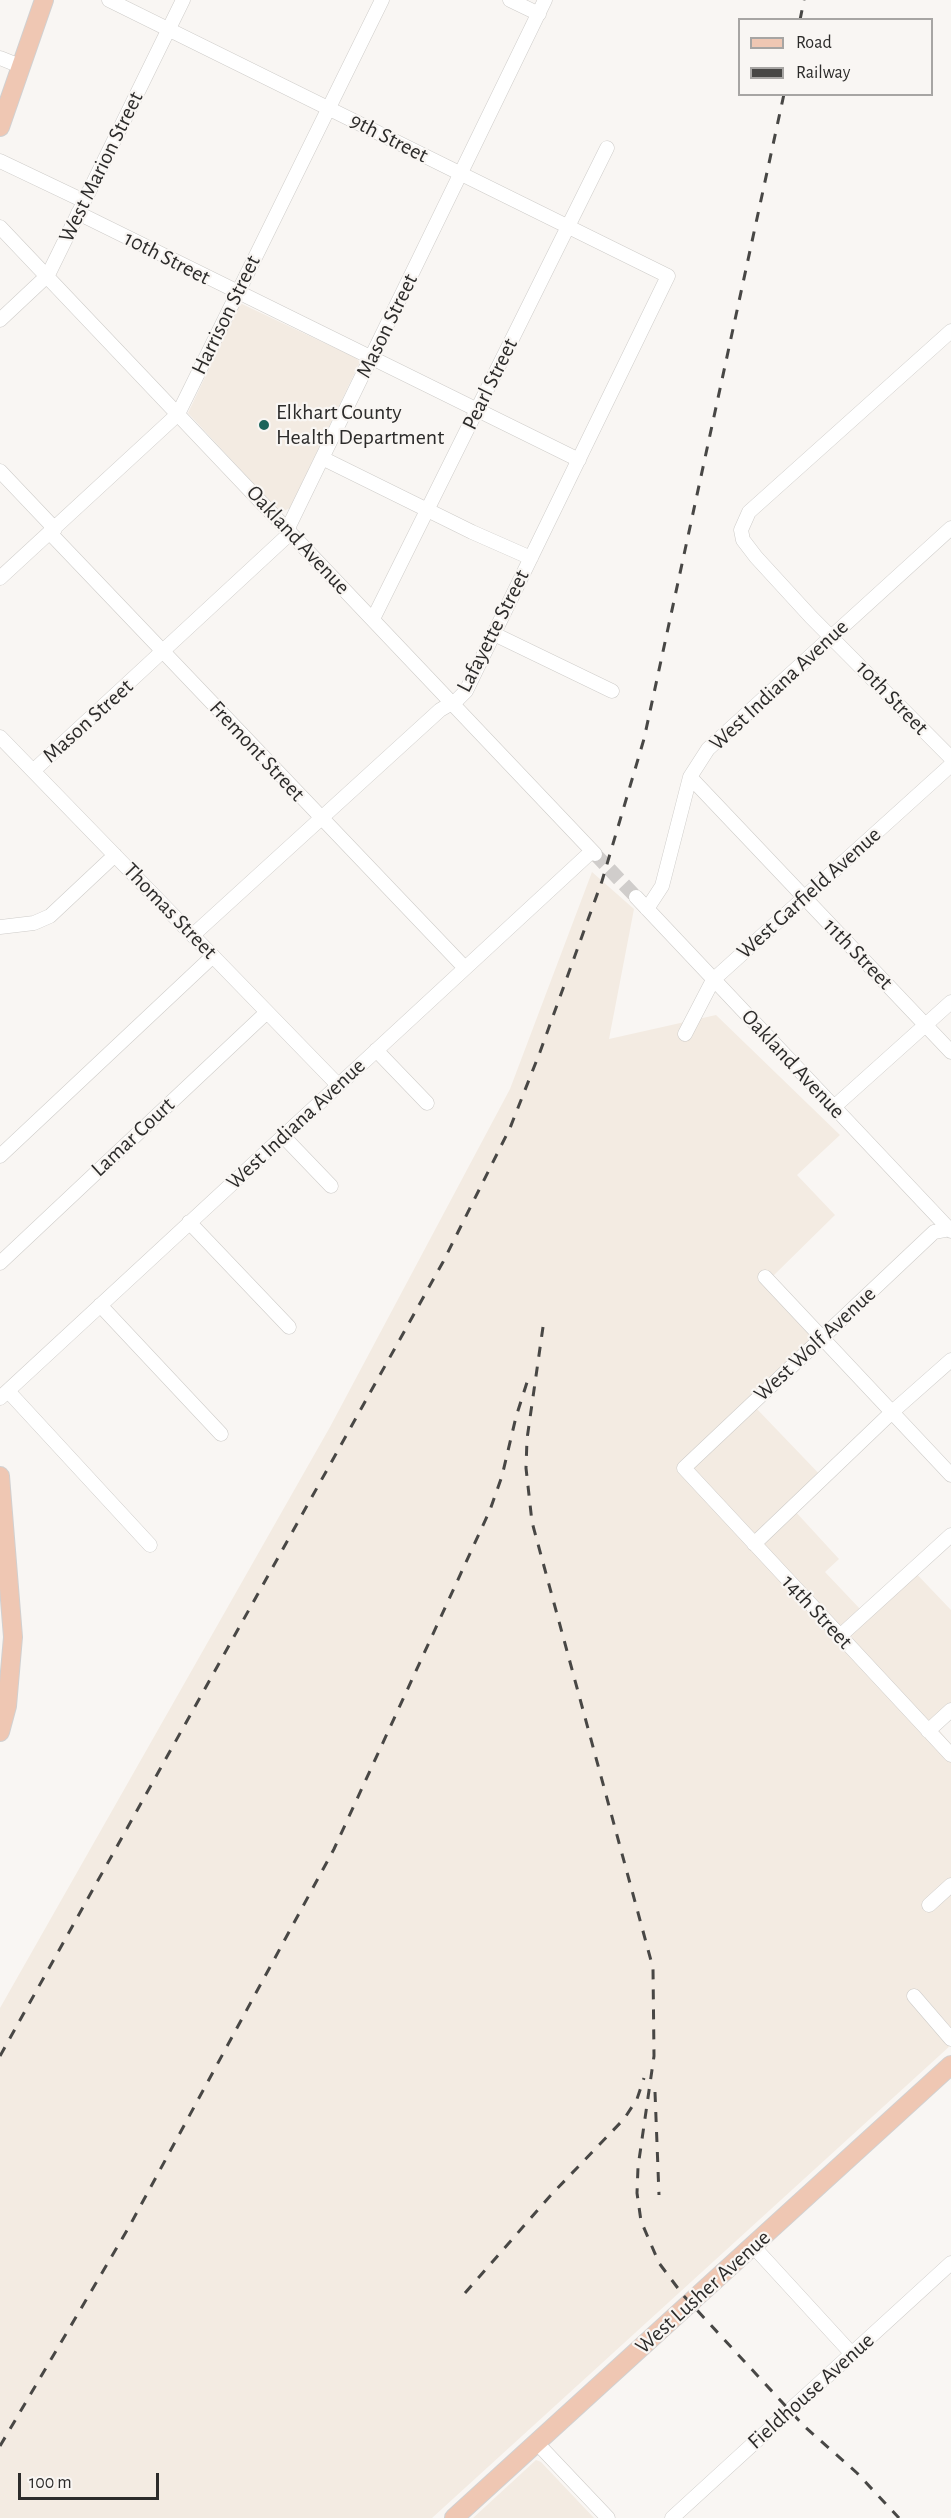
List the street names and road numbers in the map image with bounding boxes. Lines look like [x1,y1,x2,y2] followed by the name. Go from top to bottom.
[53,87,149,247] street label: West Marion Street
[345,107,433,169] street label: 9th Street
[120,225,214,291] street label: 10th Street
[186,251,266,379] street label: Harrison Street
[350,270,424,382] street label: Mason Street
[457,334,523,434] street label: Pearl Street
[241,480,355,600] street label: Oakland Avenue
[451,565,535,697] street label: Lafayette Street
[704,614,854,756] street label: West Indiana Avenue
[850,655,934,741] street label: 10th Street
[37,673,139,769] street label: Mason Street
[204,695,310,807] street label: Fremont Street
[732,821,886,965] street label: West Garfield Avenue
[117,857,223,965] street label: Thomas Street
[818,913,898,995] street label: 11th Street
[736,1004,850,1124] street label: Oakland Avenue
[221,1053,371,1195] street label: West Indiana Avenue
[86,1092,180,1182] street label: Lamar Court
[749,1281,881,1407] street label: West Wolf Avenue
[776,1569,858,1655] street label: 14th Street
[630,2224,776,2360] street label: West Lusher Avenue
[742,2327,880,2455] street label: Fieldhouse Avenue

